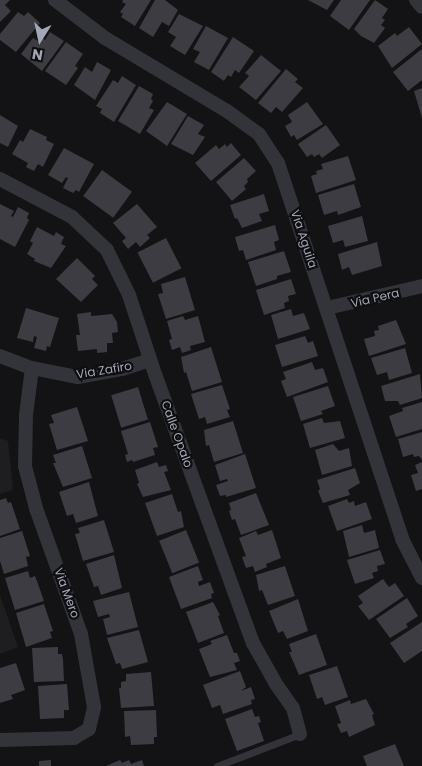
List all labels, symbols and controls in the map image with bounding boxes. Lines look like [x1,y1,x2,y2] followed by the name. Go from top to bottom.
[15,15,65,65] north arrow
[30,44,44,66] text: N
[288,208,320,270] street label: Via Aguila
[349,285,401,311] street label: Via Pera
[75,359,133,381] street label: Via Zafiro
[158,399,196,469] street label: Calle Opalo
[51,566,83,620] street label: Via Mero

